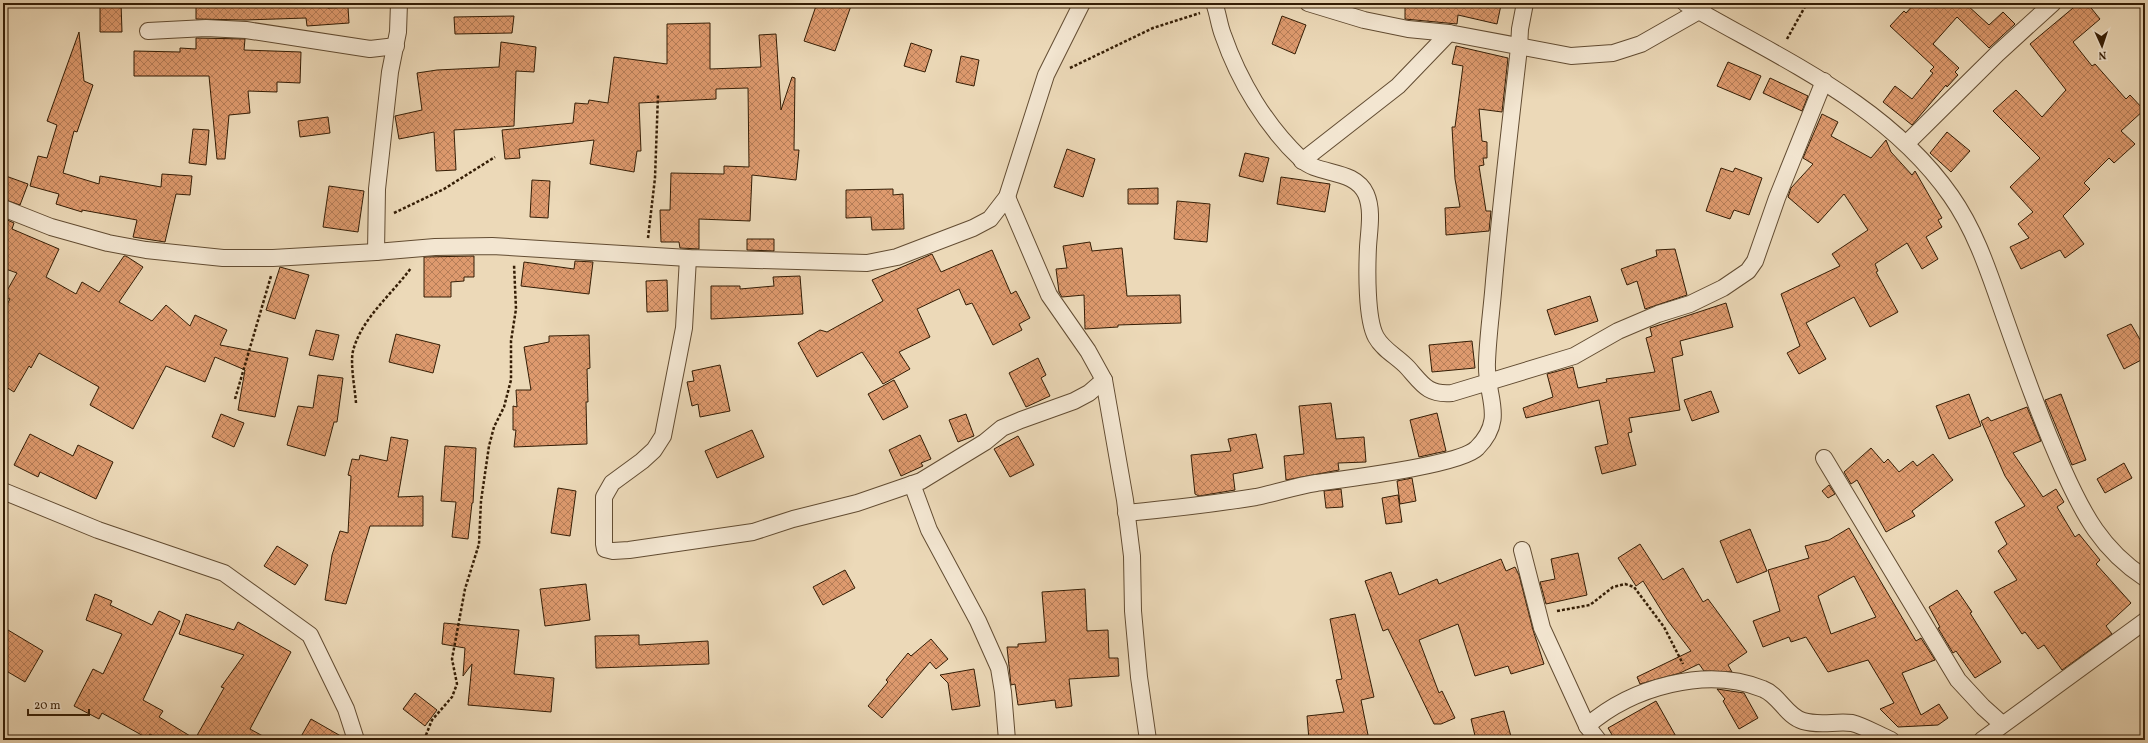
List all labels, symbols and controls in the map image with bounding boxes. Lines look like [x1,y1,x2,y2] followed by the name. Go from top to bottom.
[2082,26,2122,66] north arrow
[2098,47,2107,62] text: N
[28,691,89,717] scale bar
[34,698,61,714] text: 20 m

